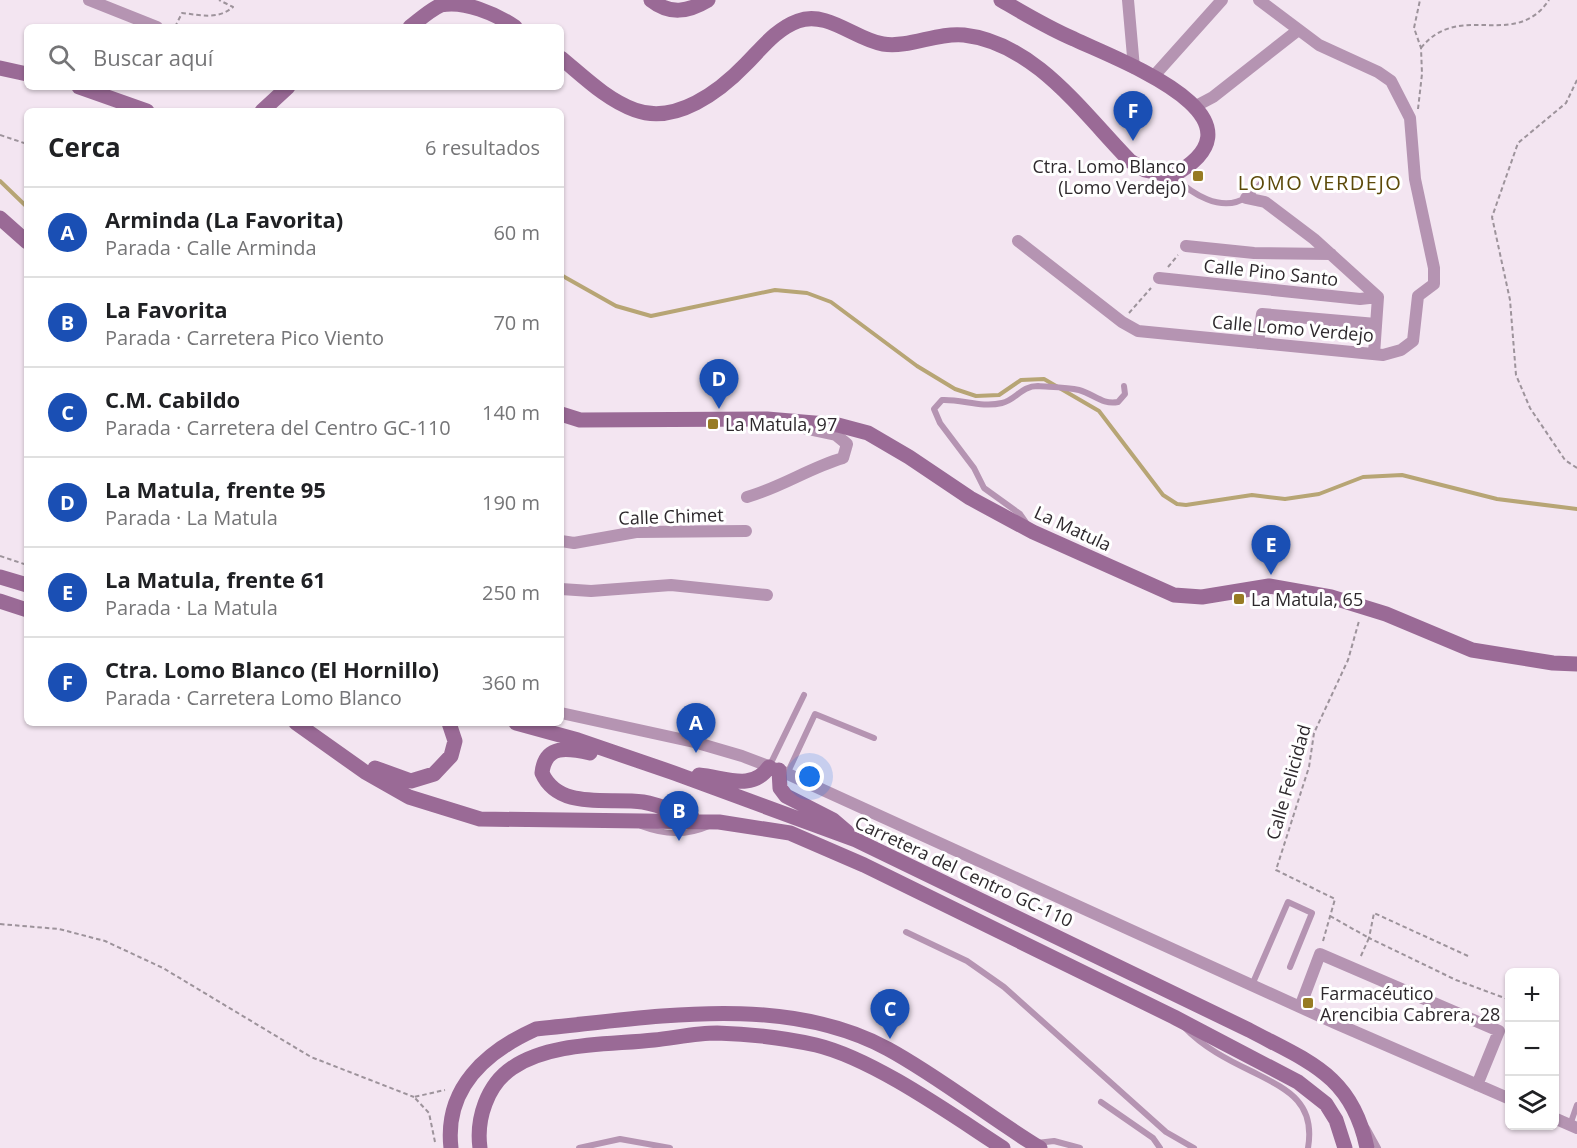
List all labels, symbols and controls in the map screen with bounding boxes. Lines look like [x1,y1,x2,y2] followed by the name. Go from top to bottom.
[24,24,564,90] search box
[45,41,78,74] icon: search
[93,42,213,72] text: Buscar aquí
[1114,92,1152,141] pin: F
[48,129,121,165] text: Cerca
[425,134,540,161] text: 6 resultados
[1032,154,1186,199] place label: Ctra. Lomo Blanco (Lomo Verdejo)
[1191,169,1205,183] marker: Ctra. Lomo Blanco (Lomo Verdejo)
[1238,169,1402,196] district label: LOMO VERDEJO
[105,204,343,234] text: Arminda (La Favorita)
[61,219,74,246] text: A
[493,219,540,246] text: 60 m
[105,234,317,261] text: Parada · Calle Arminda
[1202,253,1340,291] street label: Calle Pino Santo
[105,294,227,324] text: La Favorita
[61,309,74,336] text: B
[493,309,540,336] text: 70 m
[1211,309,1375,347] street label: Calle Lomo Verdejo
[105,324,384,351] text: Parada · Carretera Pico Viento
[700,360,738,409] pin: D
[105,384,240,414] text: C.M. Cabildo
[61,399,74,426] text: C
[482,399,540,426] text: 140 m
[725,412,837,436] place label: La Matula, 97
[105,414,451,441] text: Parada · Carretera del Centro GC-110
[706,417,720,431] marker: La Matula, 97
[105,474,326,504] text: La Matula, frente 95
[60,489,75,516] text: D
[482,489,540,516] text: 190 m
[1031,500,1115,556] street label: La Matula
[618,502,724,530] street label: Calle Chimet
[105,504,278,531] text: Parada · La Matula
[1252,526,1290,575] pin: E
[105,564,326,594] text: La Matula, frente 61
[62,579,73,606] text: E
[482,579,540,606] text: 250 m
[1251,587,1363,611] place label: La Matula, 65
[1232,592,1246,606] marker: La Matula, 65
[105,594,278,621] text: Parada · La Matula
[105,654,439,684] text: Ctra. Lomo Blanco (El Hornillo)
[62,669,73,696] text: F
[482,669,540,696] text: 360 m
[105,684,402,711] text: Parada · Carretera Lomo Blanco
[676,704,716,753] pin: A
[1260,722,1316,842] street label: Calle Felicidad
[795,762,824,791] your location
[660,792,698,841] pin: B
[851,810,1077,932] street label: Carretera del Centro GC-110
[1505,968,1559,1130] map controls
[1505,968,1559,1022] button: +
[1320,981,1500,1026] place label: Farmacéutico Arencibia Cabrera, 28
[870,990,910,1039] pin: C
[1301,996,1315,1010] marker: Farmacéutico Arencibia Cabrera, 28
[1505,1022,1559,1076] button: −
[1505,1076,1559,1130] button: layers

